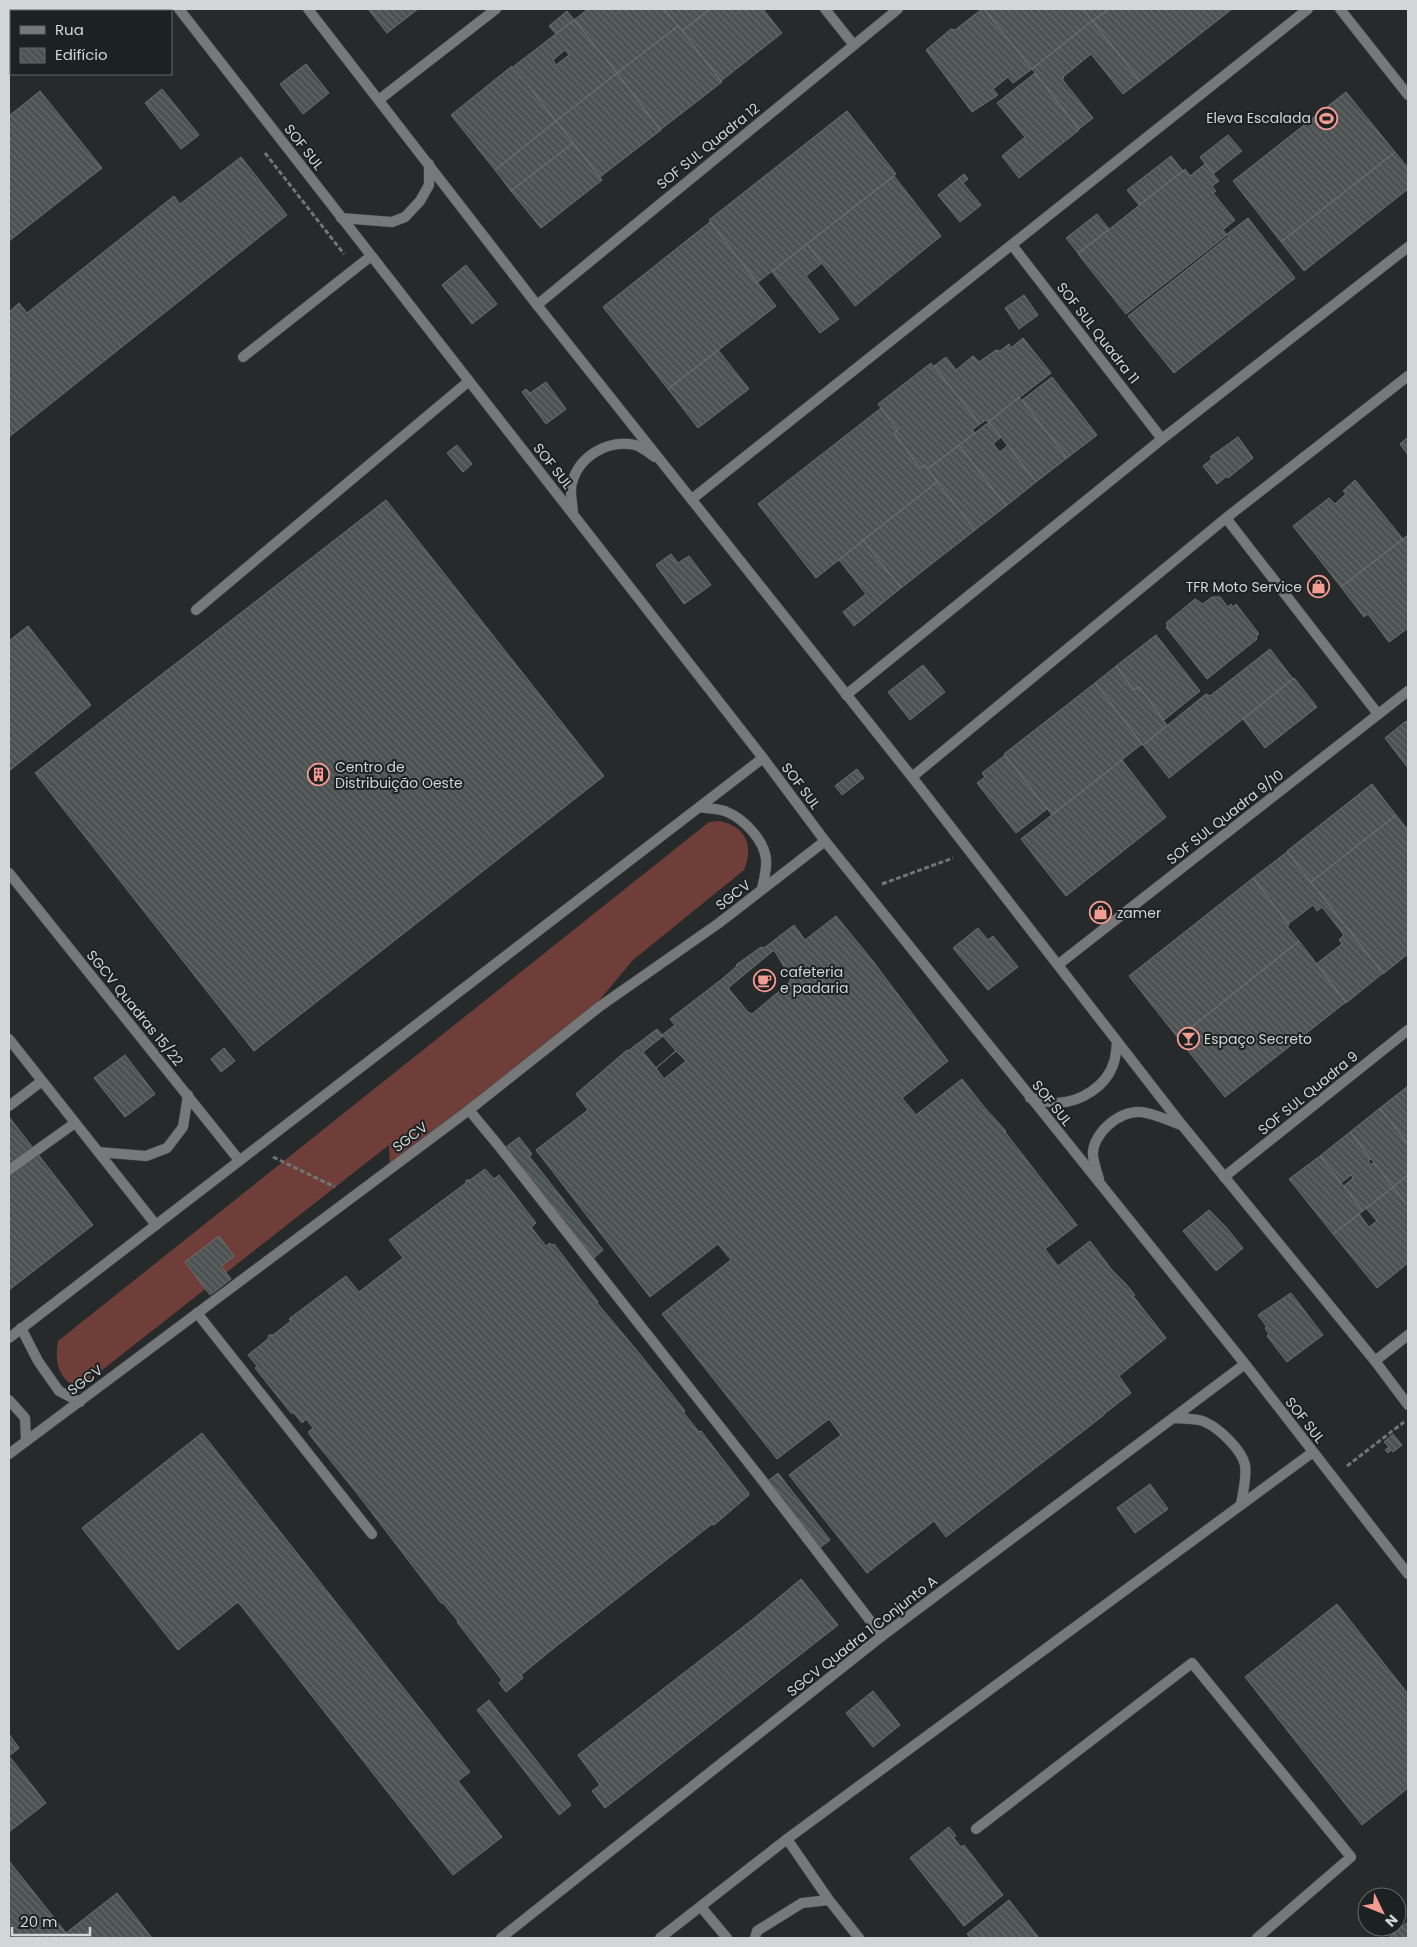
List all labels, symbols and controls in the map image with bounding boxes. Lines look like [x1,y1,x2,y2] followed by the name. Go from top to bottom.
[10,10,172,75] legend
[55,19,84,40] text: Rua
[55,44,108,65] text: Edifício
[652,98,764,194] street label: SOF SUL Quadra 12
[1315,106,1339,130] sports icon: Eleva Escalada
[1206,108,1311,128] place label: Eleva Escalada
[280,120,328,174] street label: SOF SUL
[1052,278,1144,388] street label: SOF SUL Quadra 11
[529,439,577,493] street label: SOF SUL
[1306,575,1330,599] shop icon: TFR Moto Service
[1186,577,1302,597] place label: TFR Moto Service
[335,757,463,793] place label: Centro de Distribuição Oeste
[777,759,825,813] street label: SOF SUL
[307,763,331,787] building icon: Centro de Distribuição Oeste
[1162,765,1288,869] street label: SOF SUL Quadra 9/10
[711,875,755,915] street label: SGCV
[1089,901,1113,925] shop icon: zamer
[1117,903,1161,923] place label: zamer
[82,946,188,1070] street label: SGCV Quadras 15/22
[780,962,848,998] place label: cafeteria e padaria
[752,968,776,992] cafe icon: cafeteria e padaria
[1176,1027,1200,1051] bar icon: Espaço Secreto
[1204,1029,1312,1049] place label: Espaço Secreto
[1254,1046,1362,1140] street label: SOF SUL Quadra 9
[1027,1076,1077,1130] street label: SOF SUL
[388,1117,432,1157] street label: SGCV
[63,1360,107,1400] street label: SGCV
[1281,1393,1329,1447] street label: SOF SUL
[783,1571,941,1701] street label: SGCV Quadra 1 Conjunto A
[1357,1887,1407,1937] north arrow
[12,1904,90,1936] scale bar
[1381,1910,1402,1932] text: N
[20,1911,58,1932] text: 20 m

